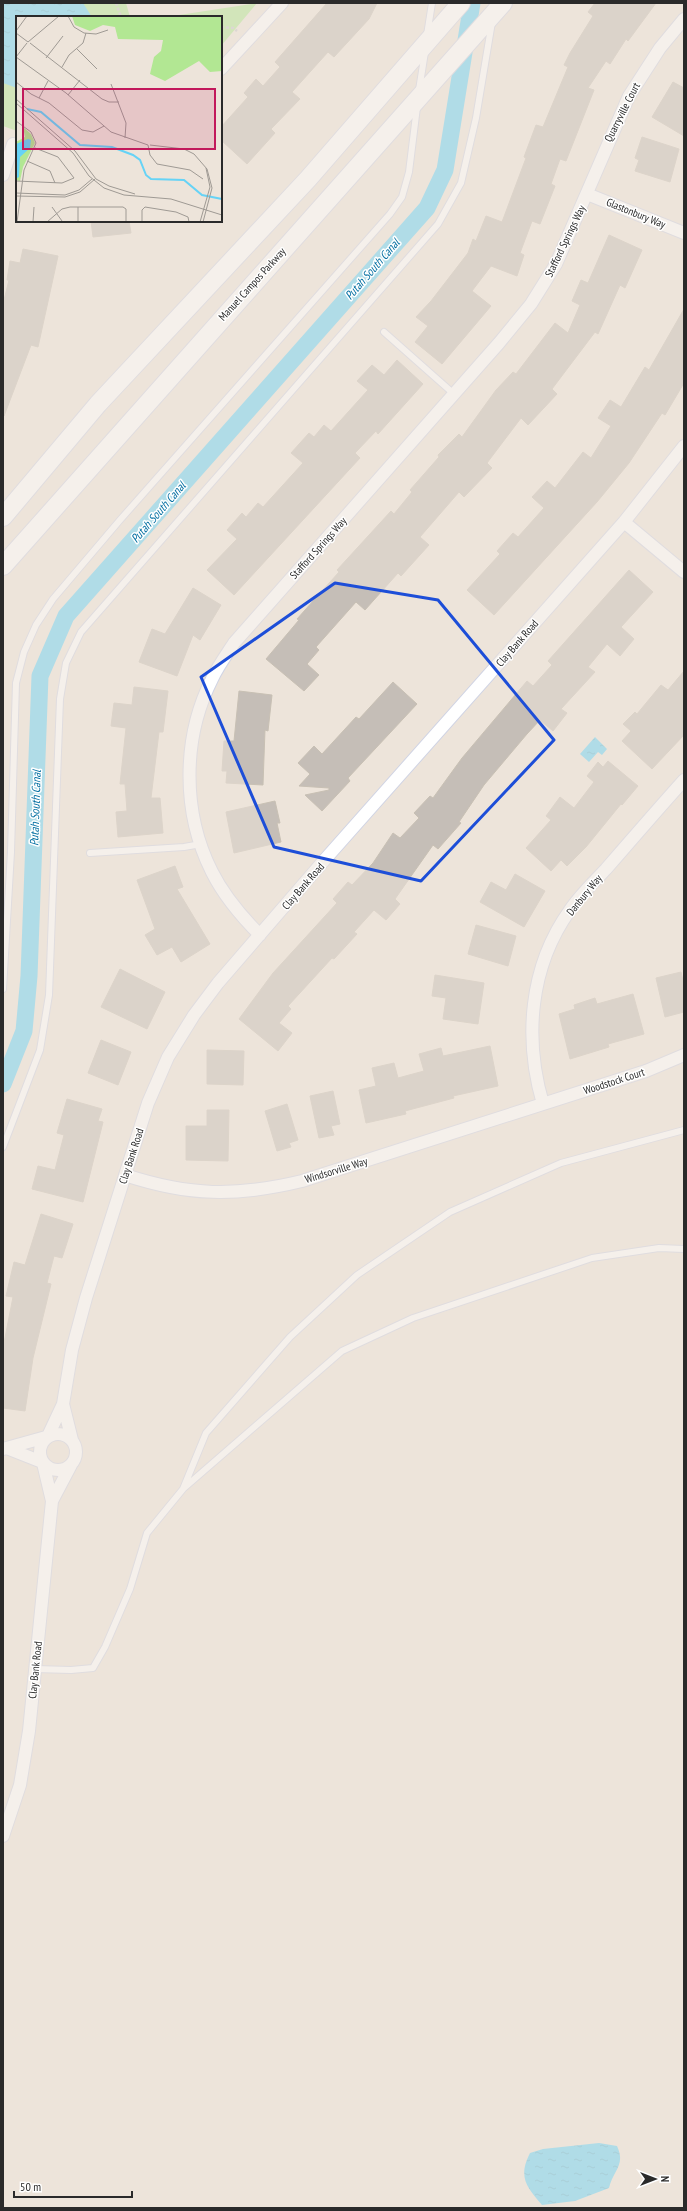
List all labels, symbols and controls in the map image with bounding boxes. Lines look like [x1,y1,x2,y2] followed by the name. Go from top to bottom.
[16,16,222,222] inset map
[601,80,643,144] street label: Quarryville Court
[604,195,668,232] street label: Glastonbury Way
[542,202,589,279] street label: Stafford Springs Way
[341,235,403,303] water label: Putah South Canal
[215,244,289,324] street label: Manuel Campos Parkway
[127,478,189,546] water label: Putah South Canal
[287,514,350,582] street label: Stafford Springs Way
[493,616,541,669] street label: Clay Bank Road
[26,769,44,846] water label: Putah South Canal
[279,859,327,912] street label: Clay Bank Road
[563,871,605,918] street label: Danbury Way
[582,1065,646,1097] street label: Woodstock Court
[115,1126,147,1186] street label: Clay Bank Road
[303,1154,370,1186] street label: Windsorville Way
[25,1640,45,1699] street label: Clay Bank Road
[635,2159,675,2199] north arrow
[14,2173,132,2199] scale bar
[658,2176,672,2182] text: N
[20,2179,41,2194] text: 50 m

